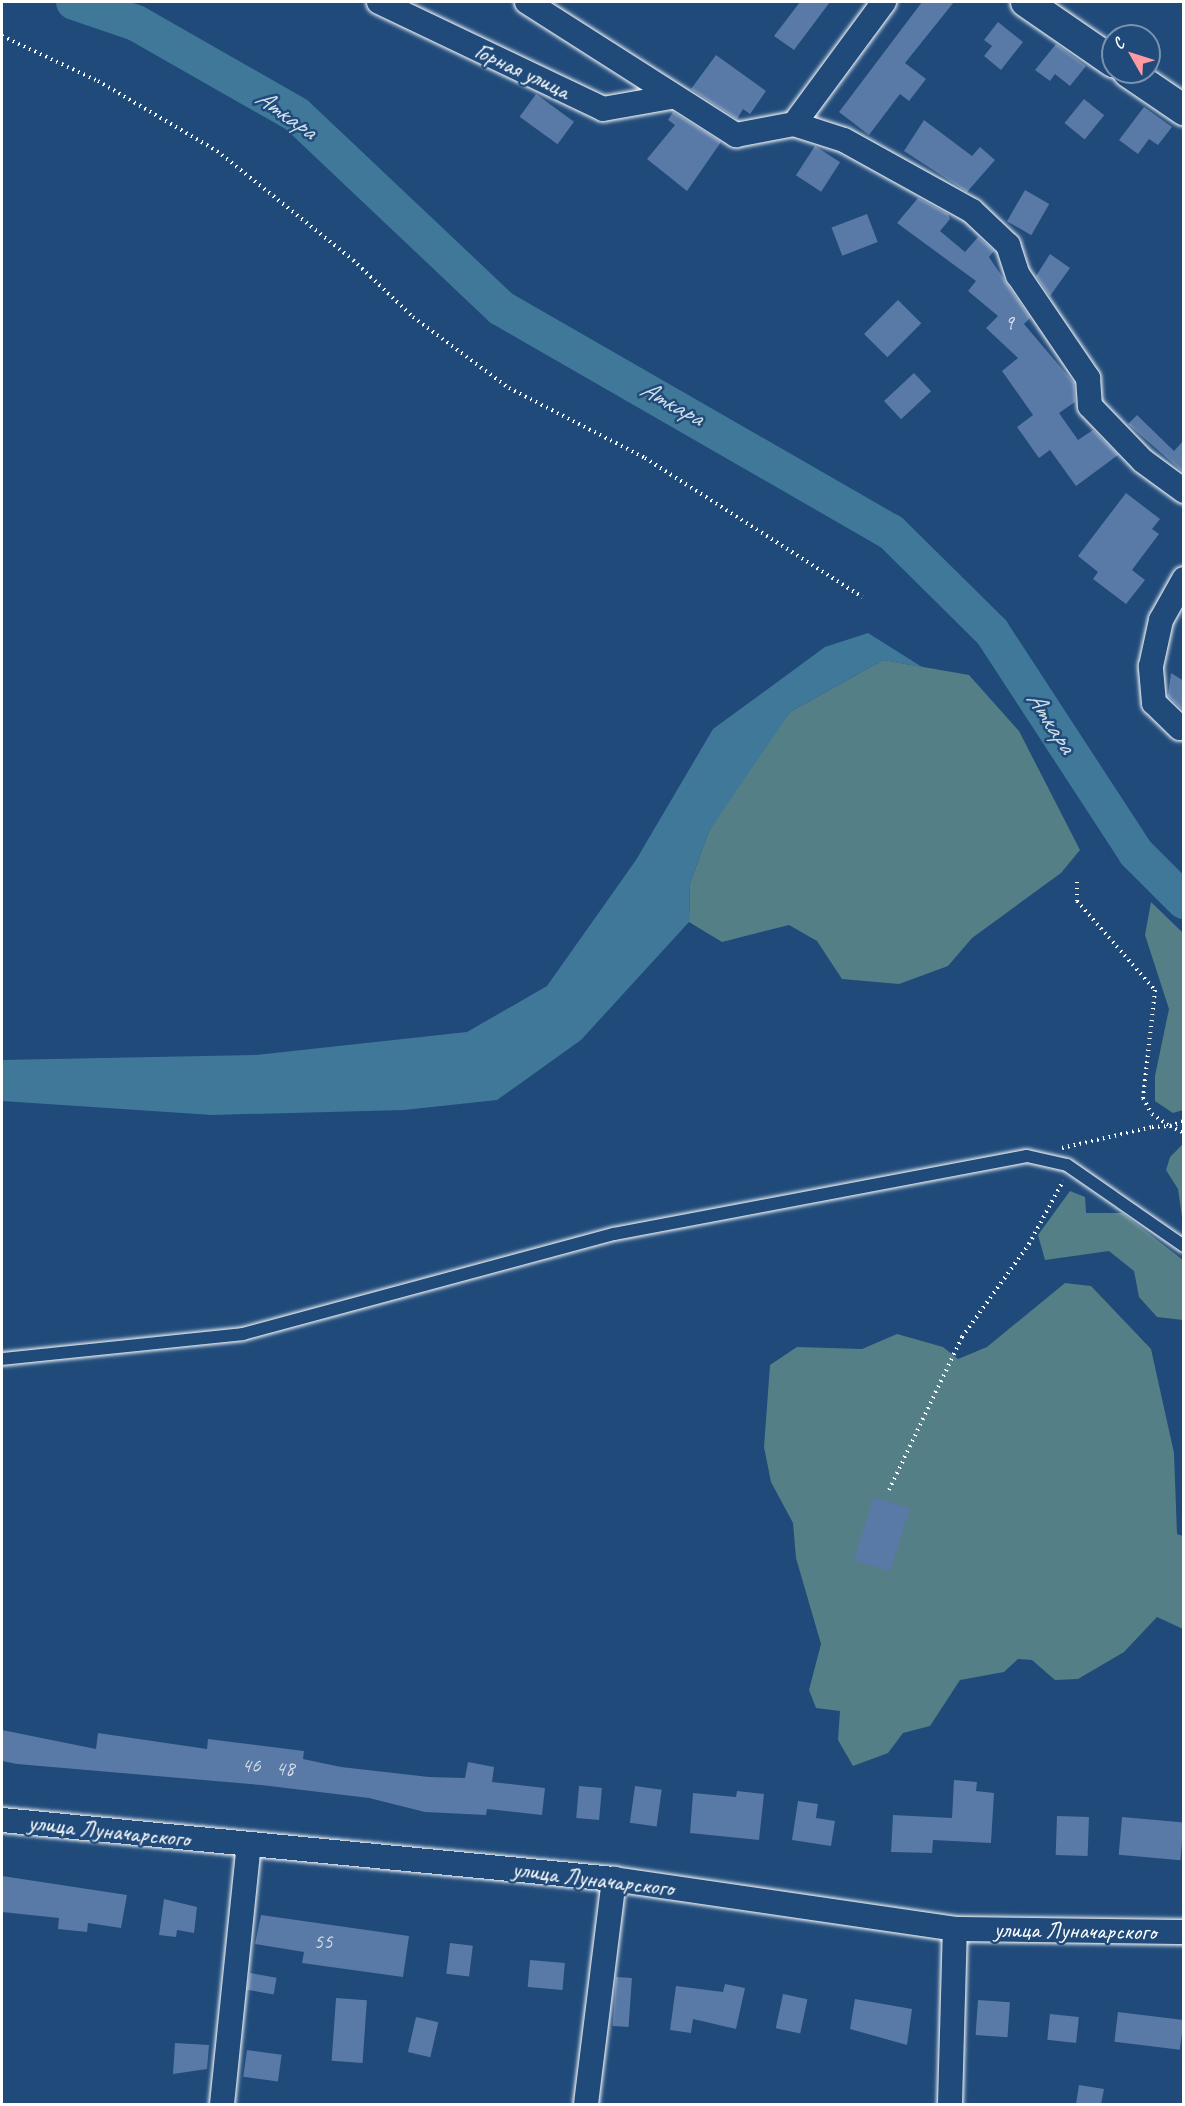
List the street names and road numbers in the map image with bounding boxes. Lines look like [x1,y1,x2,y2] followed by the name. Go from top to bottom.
[470,37,574,105] street label: Горная улица
[27,1808,191,1854] street label: улица Луначарского
[511,1855,675,1903] street label: улица Луначарского
[994,1915,1156,1947] street label: улица Луначарского

